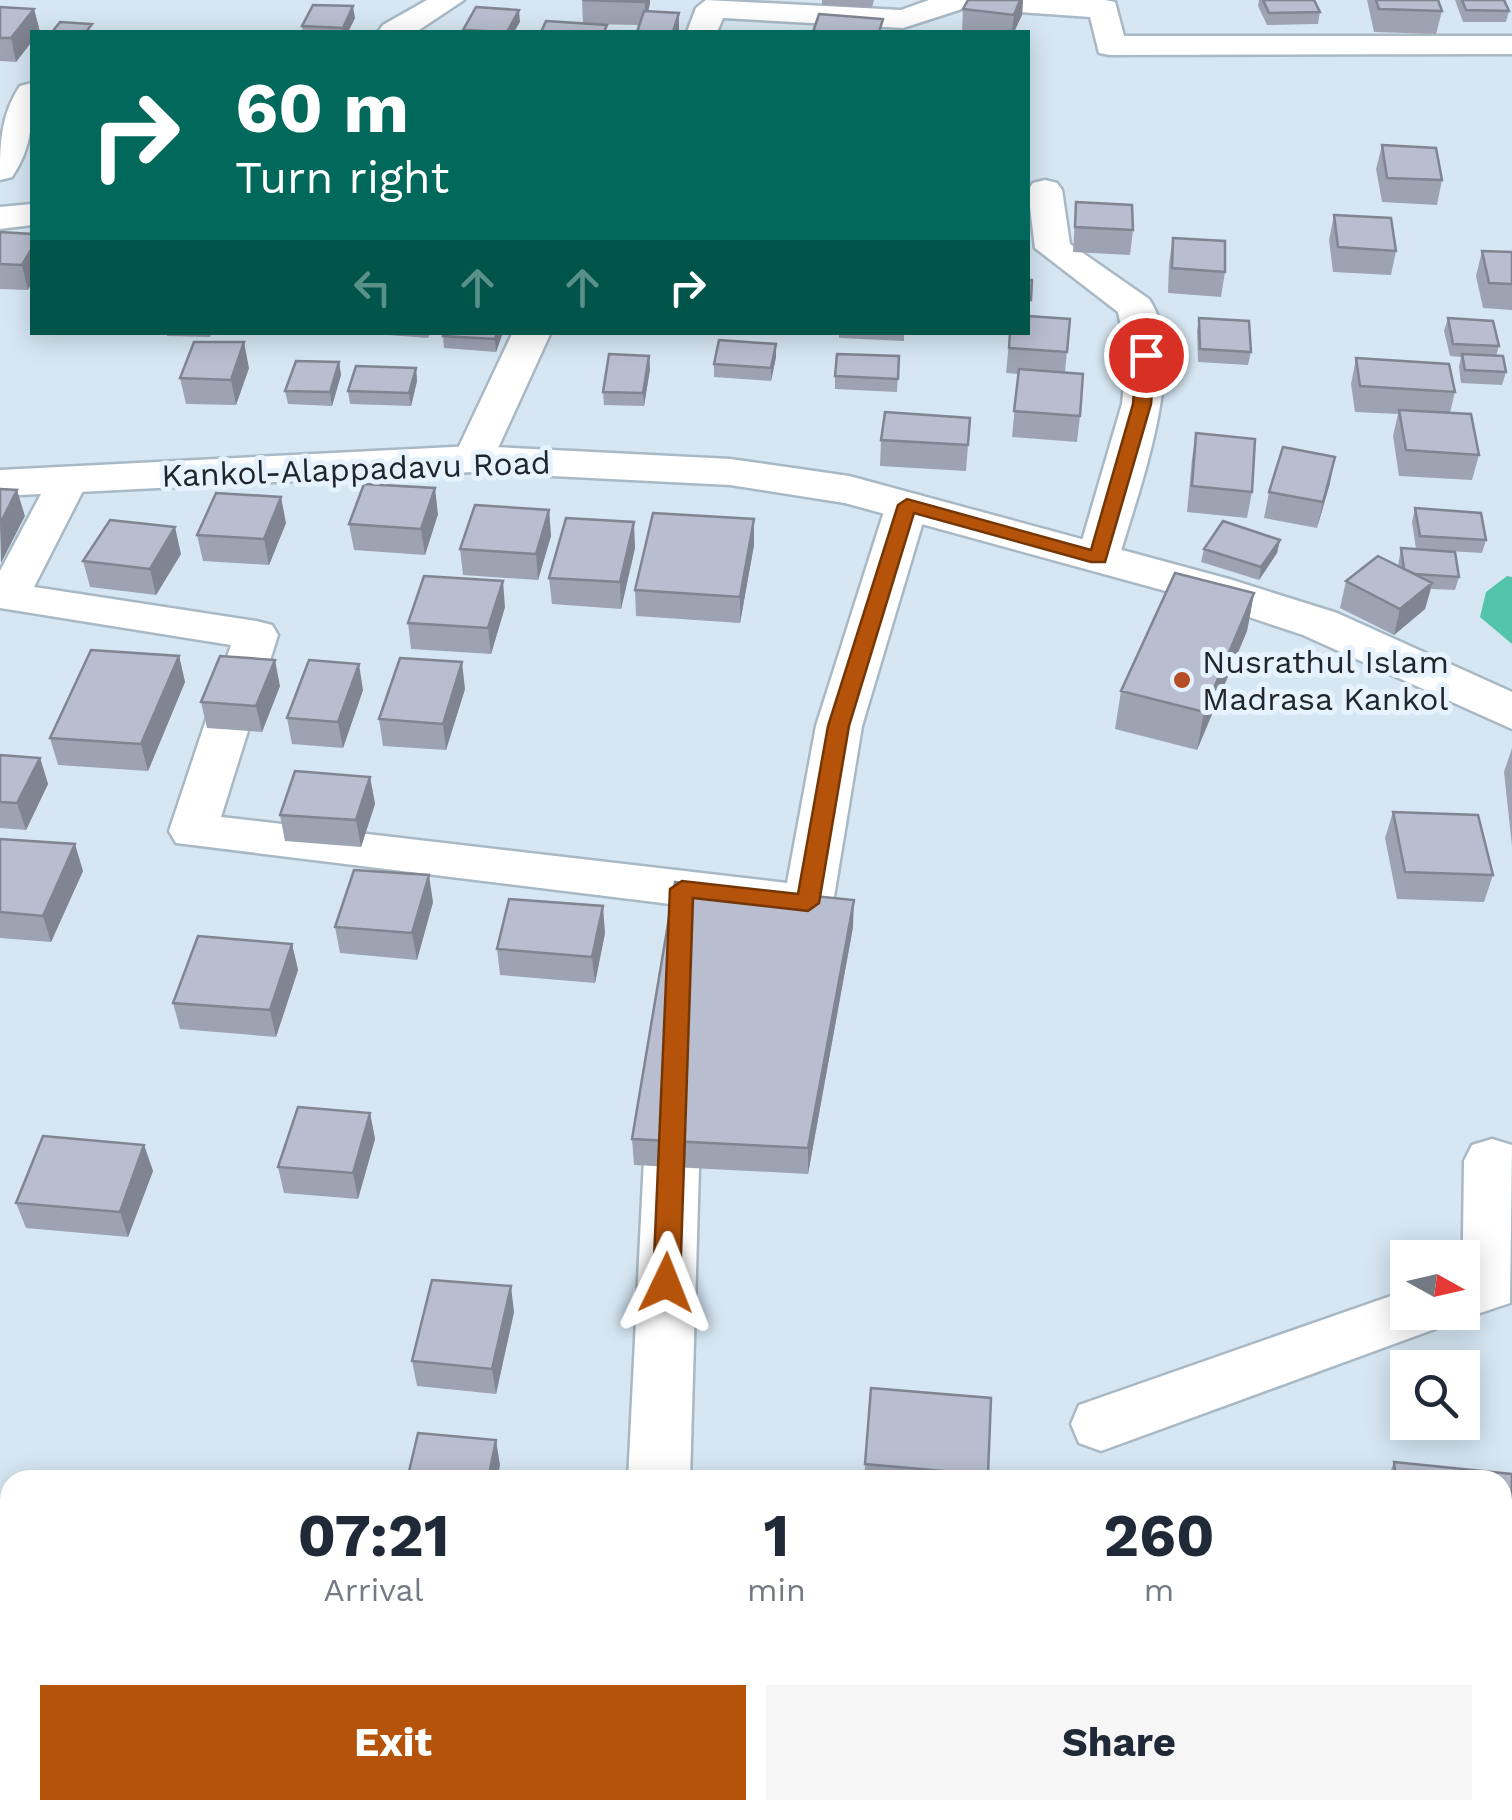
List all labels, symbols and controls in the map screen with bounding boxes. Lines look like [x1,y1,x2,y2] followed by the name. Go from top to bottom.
[235,67,409,149] text: 60 m
[70,70,200,200] icon: right
[235,151,449,204] text: Turn right
[345,260,400,315] icon: left
[450,260,505,315] icon: ahead
[555,260,610,315] icon: ahead
[660,260,715,315] icon: right
[1104,313,1189,398] pin
[1119,328,1174,383] icon: arrive
[161,443,551,495] street label: Kankol-Alappadavu Road
[1202,643,1449,718] place label: Nusrathul Islam Madrasa Kankol
[1171,669,1193,691] marker: Nusrathul Islam Madrasa Kankol
[614,1231,718,1335] position arrow
[1390,1240,1480,1330] north arrow
[1390,1240,1480,1440] map controls
[1390,1350,1480,1440] button: search
[297,1500,450,1571] text: 07:21
[763,1500,789,1571] text: 1
[1103,1500,1215,1571] text: 260
[324,1571,423,1609] text: Arrival
[747,1571,806,1609] text: min
[1144,1571,1174,1609] text: m
[40,1685,746,1800] button: Exit
[766,1685,1472,1800] button: Share

